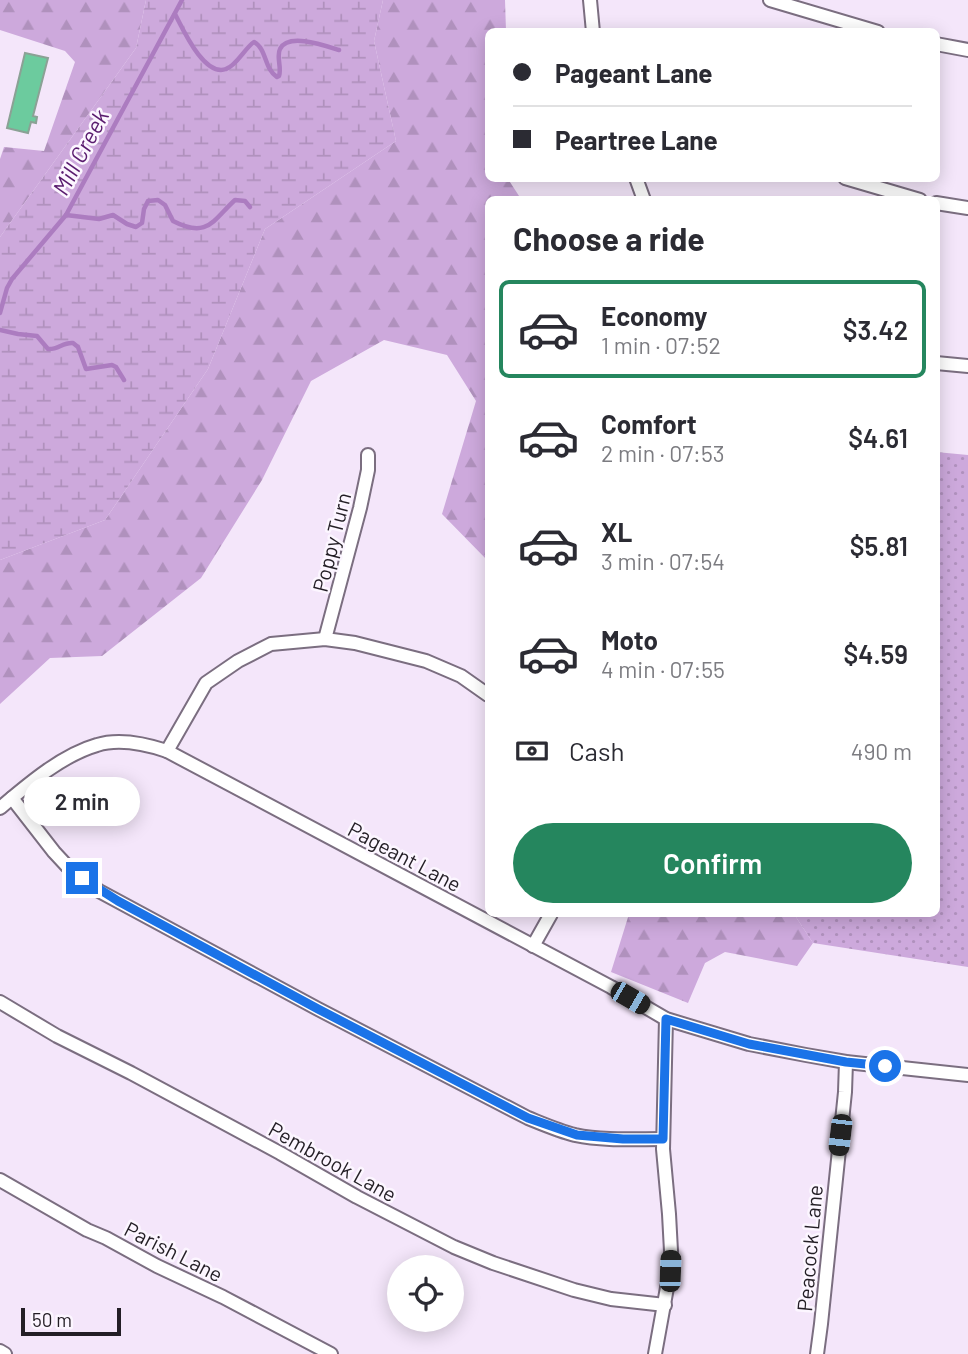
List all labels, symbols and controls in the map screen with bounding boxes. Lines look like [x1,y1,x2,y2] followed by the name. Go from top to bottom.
[555,57,713,88] text: Pageant Lane
[46,104,114,200] water label: Mill Creek
[555,124,718,155] text: Peartree Lane
[513,219,705,257] text: Choose a ride
[517,298,580,361] icon: car
[601,300,707,331] text: Economy
[843,314,908,345] text: $3.42
[601,331,721,359] text: 1 min · 07:52
[517,406,580,469] icon: car
[601,408,697,439] text: Comfort
[848,422,908,453] text: $4.61
[601,439,725,467] text: 2 min · 07:53
[307,490,355,594] street label: Poppy Turn
[517,514,580,577] icon: car
[601,516,632,547] text: XL
[850,530,908,561] text: $5.81
[601,547,725,575] text: 3 min · 07:54
[517,622,580,685] icon: car
[601,624,658,655] text: Moto
[843,638,908,669] text: $4.59
[601,655,725,683] text: 4 min · 07:55
[513,732,551,770] icon: cash
[569,735,624,766] text: Cash
[851,737,912,765] text: 490 m
[24,776,140,826] callout: 2 min
[55,787,109,815] text: 2 min
[344,816,466,896] street label: Pageant Lane
[513,823,912,903] button: Confirm
[66,862,98,894] route end
[607,978,654,1018] car
[869,1050,901,1082] route start
[828,1113,853,1157] car
[265,1116,401,1206] street label: Pembrook Lane
[791,1184,827,1312] street label: Peacock Lane
[121,1216,227,1286] street label: Parish Lane
[659,1250,682,1292] car
[387,1255,464,1332] map controls
[387,1255,464,1332] button: locate
[21,1305,121,1337] scale bar
[32,1308,72,1331] text: 50 m

